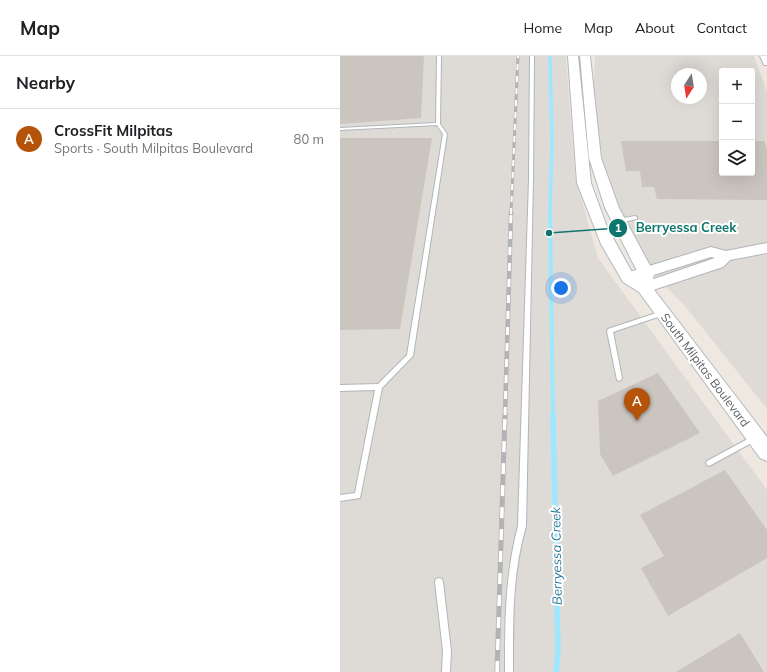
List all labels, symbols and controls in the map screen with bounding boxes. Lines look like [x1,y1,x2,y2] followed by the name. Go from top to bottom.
[20,16,60,40] text: Map
[523,19,562,37] text: Home
[584,19,613,37] text: Map
[635,19,675,37] text: About
[697,19,747,37] text: Contact
[671,68,707,104] north arrow
[719,68,755,176] map controls
[719,68,755,104] button: +
[16,72,75,93] text: Nearby
[719,104,755,140] button: −
[54,121,173,140] text: CrossFit Milpitas
[24,131,34,147] text: A
[294,131,324,147] text: 80 m
[54,140,253,156] text: Sports · South Milpitas Boulevard
[719,140,755,176] button: layers
[608,215,744,240] callout: Berryessa Creek
[636,219,737,236] text: Berryessa Creek
[614,220,622,235] text: 1
[551,278,571,298] your location
[658,310,753,429] street label: South Milpitas Boulevard
[624,388,650,421] pin: A
[547,507,565,605] water label: Berryessa Creek

